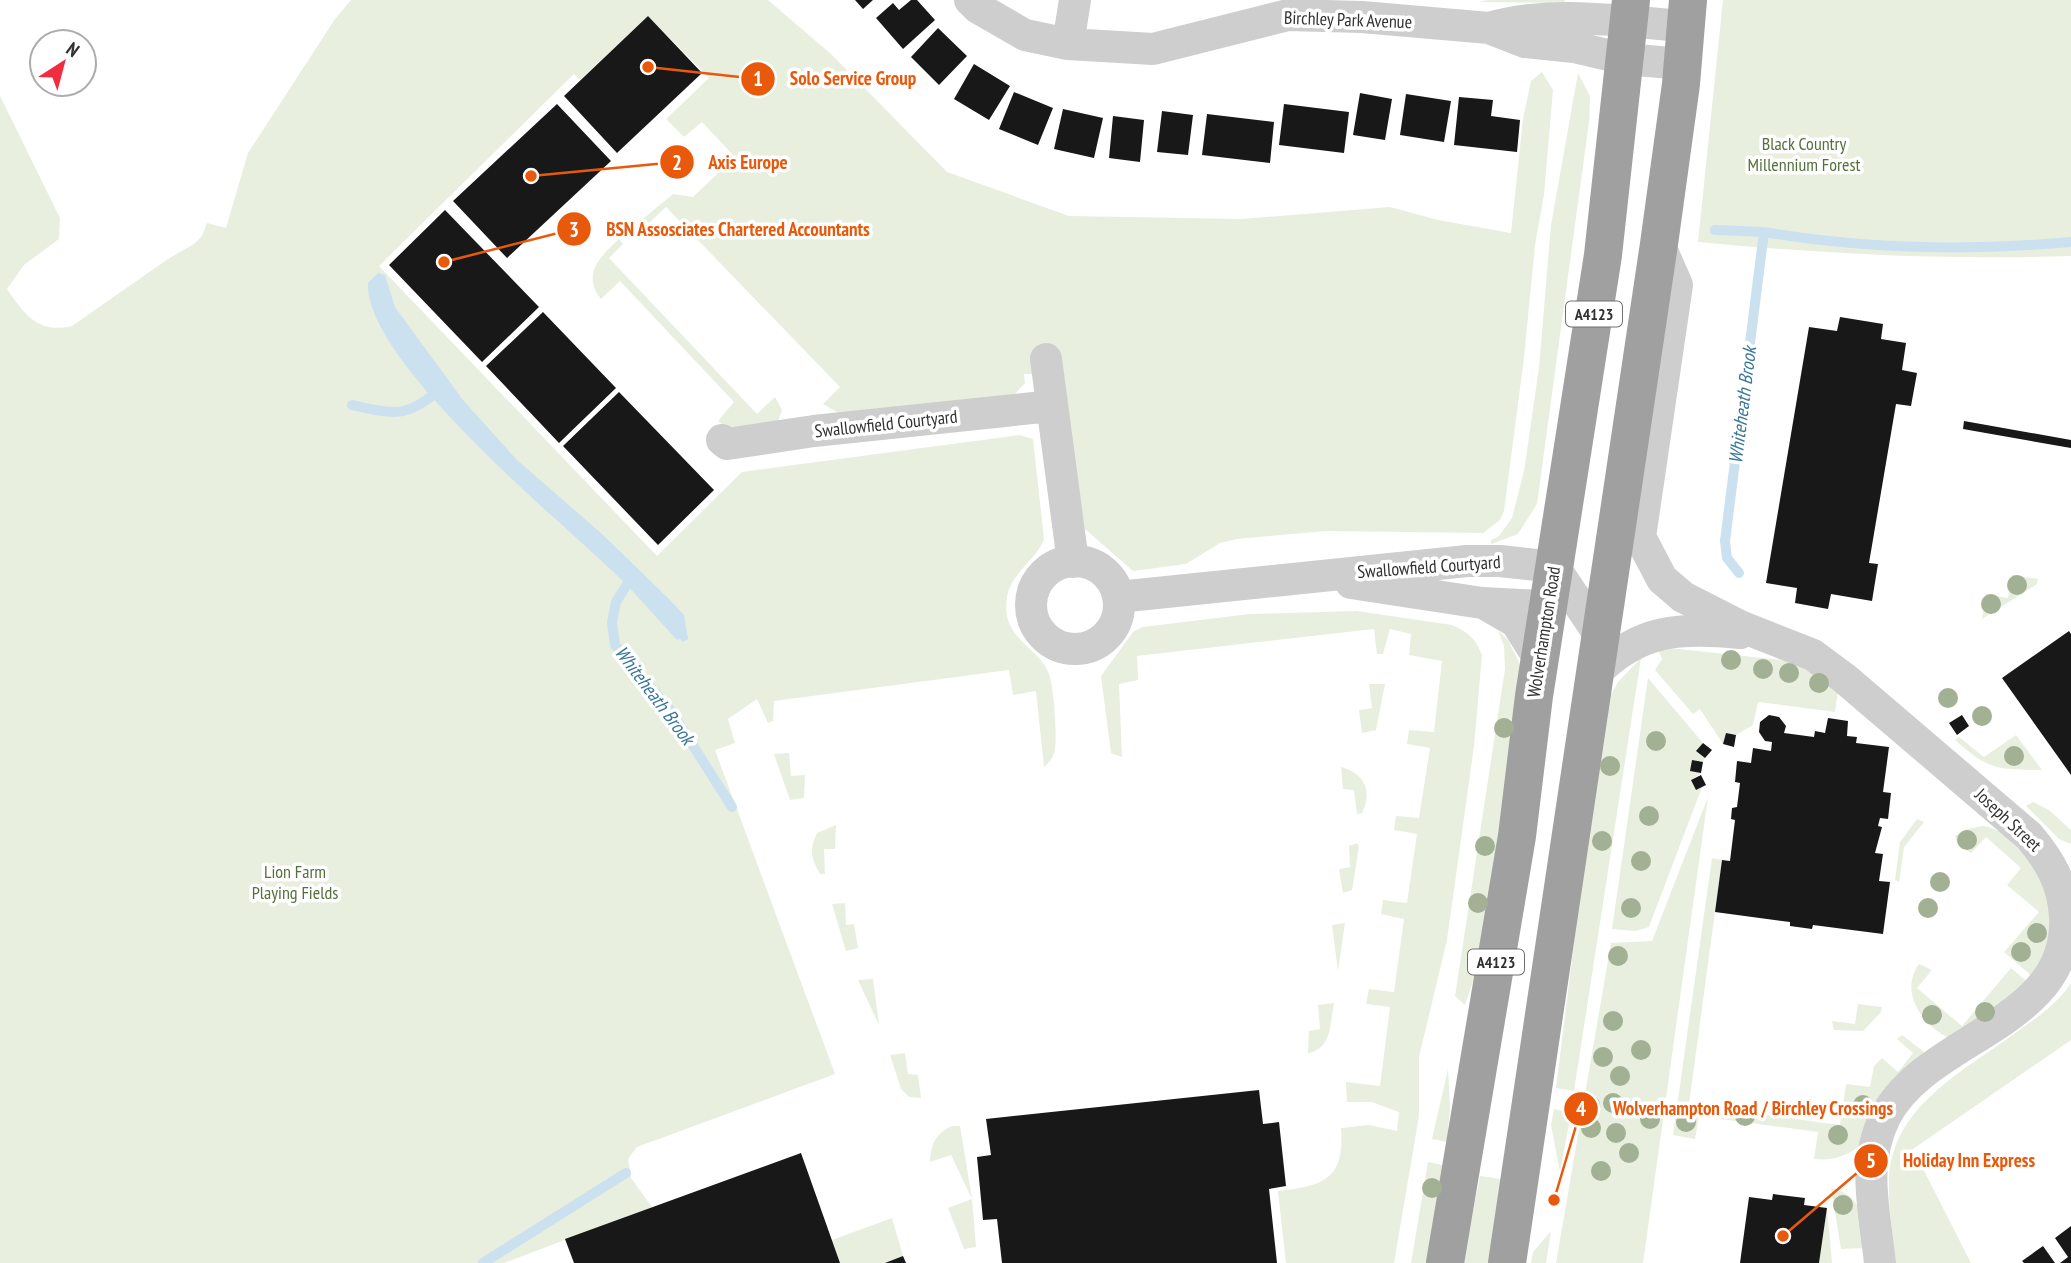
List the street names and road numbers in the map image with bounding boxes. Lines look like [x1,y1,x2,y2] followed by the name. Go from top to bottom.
[1284,6,1412,33] street label: Birchley Park Avenue
[1566,302,1622,326] road number: A4123
[813,405,958,442] street label: Swallowfield Courtyard
[1357,550,1501,583] street label: Swallowfield Courtyard
[1522,565,1565,699] street label: Wolverhampton Road
[1970,782,2046,856] street label: Joseph Street
[1468,950,1524,974] road number: A4123

